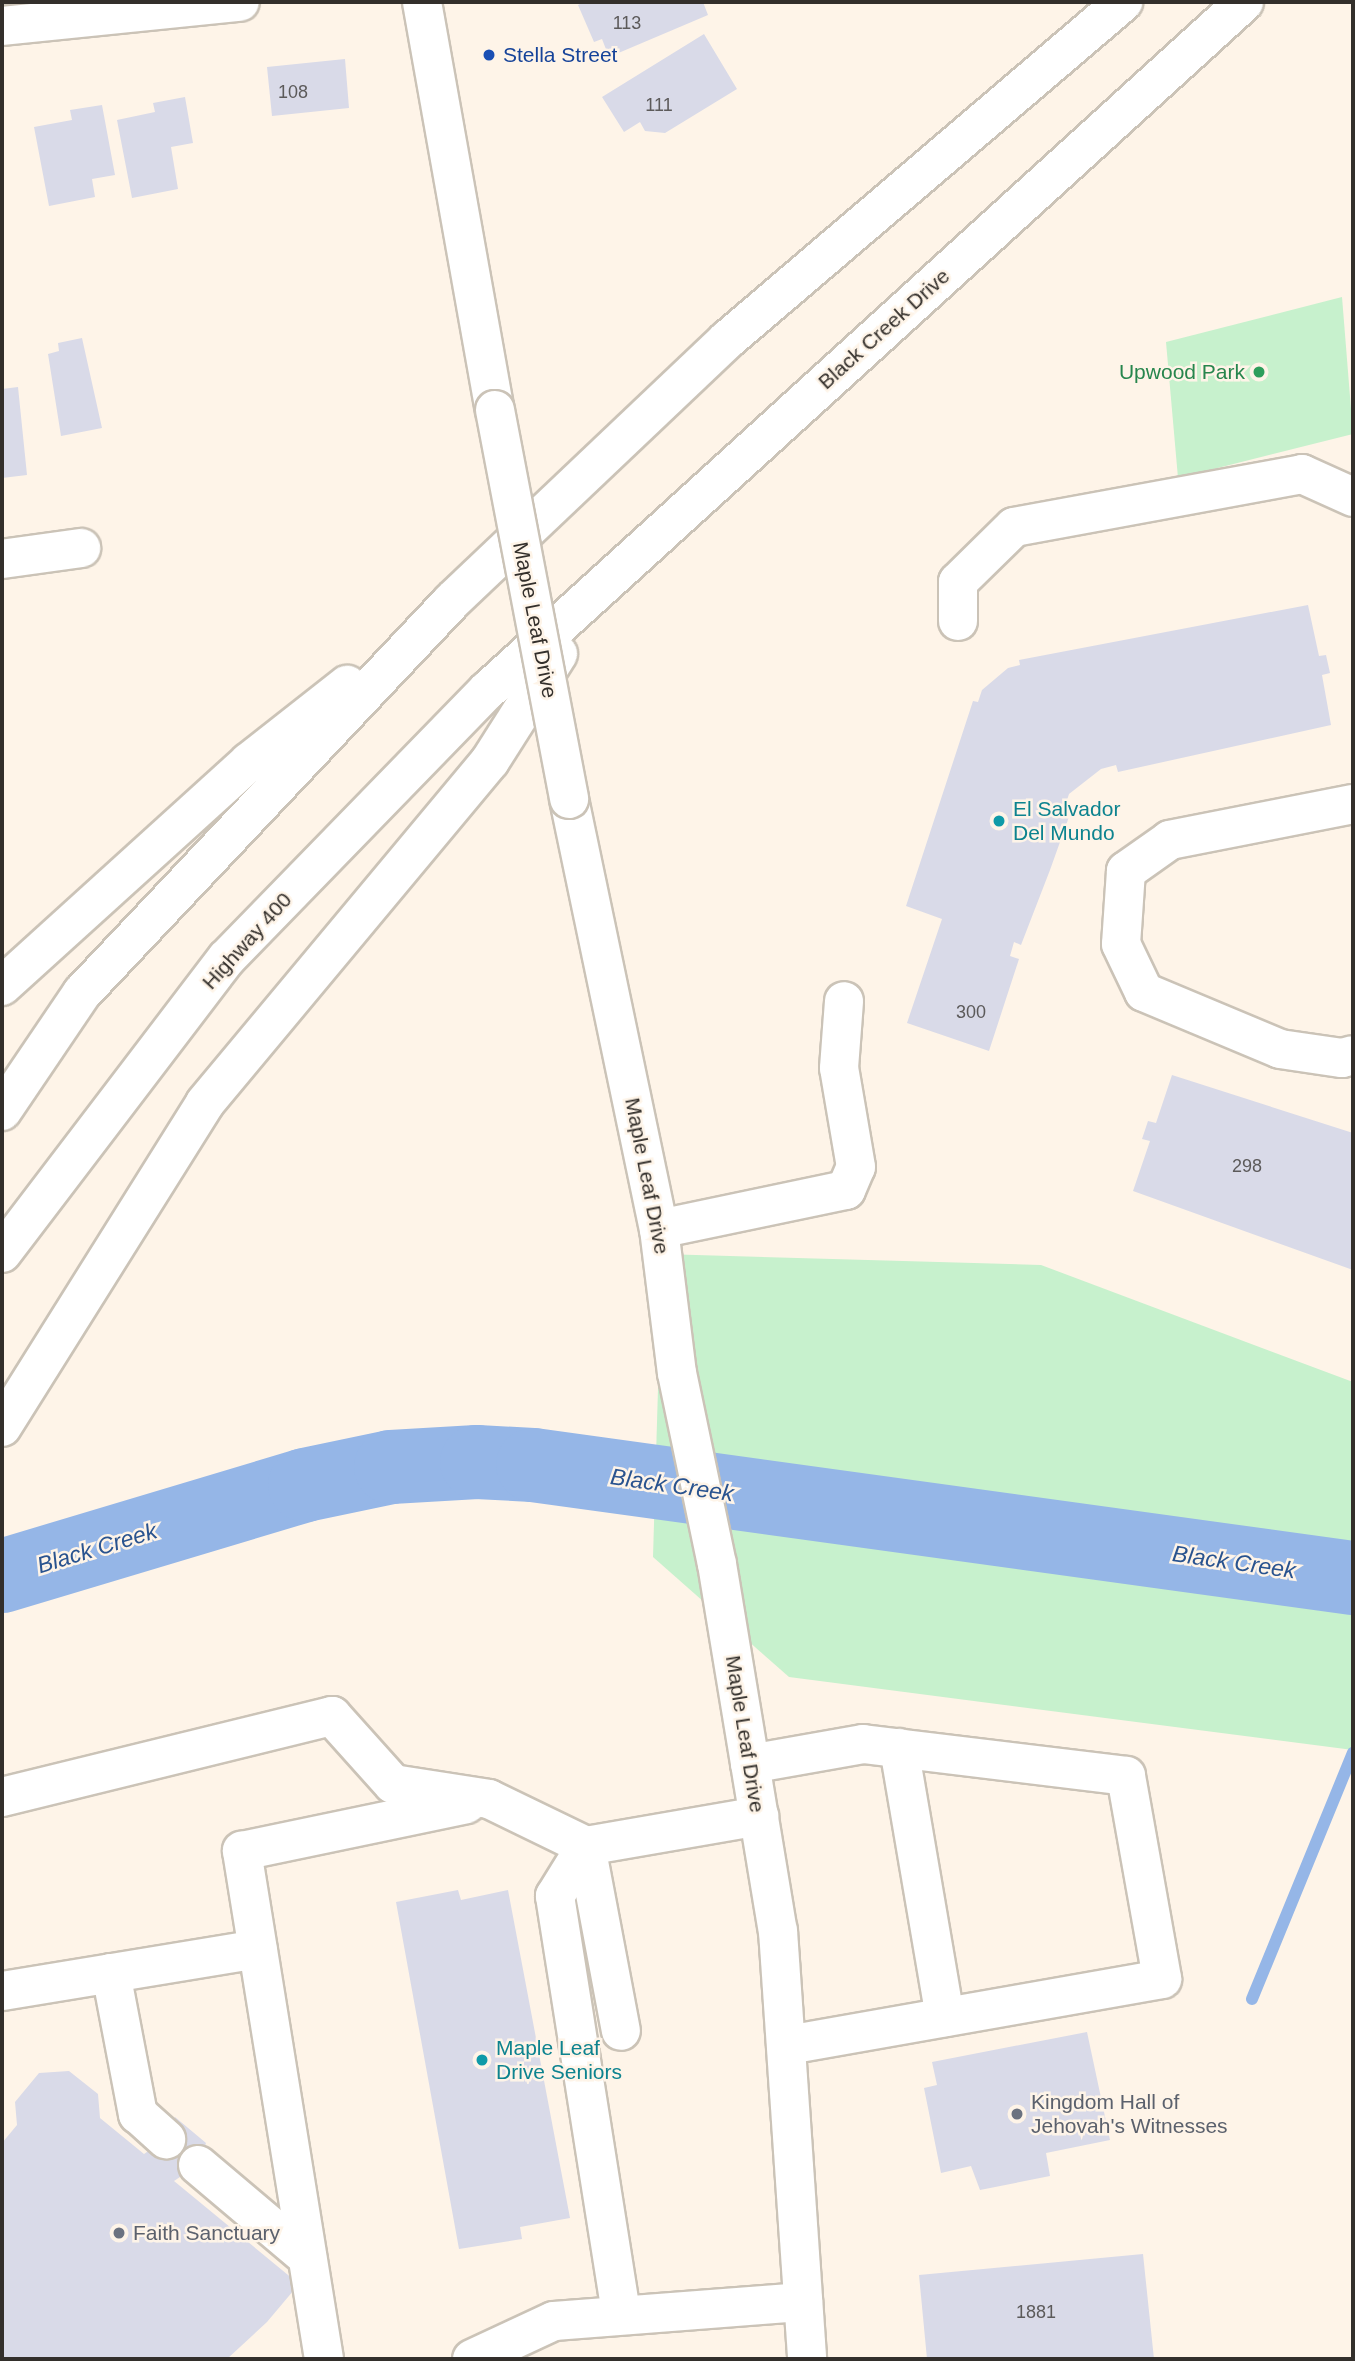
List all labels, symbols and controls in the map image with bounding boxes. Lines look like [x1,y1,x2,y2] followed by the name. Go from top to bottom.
[613,12,641,34] house number: 113
[503,42,617,68] place label: Stella Street
[481,47,497,63] marker: Stella Street
[278,81,308,103] house number: 108
[645,94,673,116] house number: 111
[813,263,955,395] street label: Black Creek Drive
[1119,359,1245,385] place label: Upwood Park
[1251,364,1267,380] marker: Upwood Park
[507,540,563,700] street label: Maple Leaf Drive
[1013,796,1120,846] place label: El Salvador Del Mundo
[991,813,1007,829] marker: El Salvador Del Mundo
[197,887,297,995] street label: Highway 400
[956,1001,986,1023] house number: 300
[619,1096,675,1256] street label: Maple Leaf Drive
[1232,1155,1262,1177] house number: 298
[609,1463,735,1507] water label: Black Creek
[34,1517,160,1579] water label: Black Creek
[1171,1540,1297,1584] water label: Black Creek
[720,1654,770,1814] street label: Maple Leaf Drive
[496,2035,622,2085] place label: Maple Leaf Drive Seniors
[474,2052,490,2068] marker: Maple Leaf Drive Seniors
[1031,2089,1228,2139] place label: Kingdom Hall of Jehovah's Witnesses
[1009,2106,1025,2122] marker: Kingdom Hall of Jehovah's Witnesses
[133,2220,280,2246] place label: Faith Sanctuary
[111,2225,127,2241] marker: Faith Sanctuary
[1016,2301,1056,2323] house number: 1881

